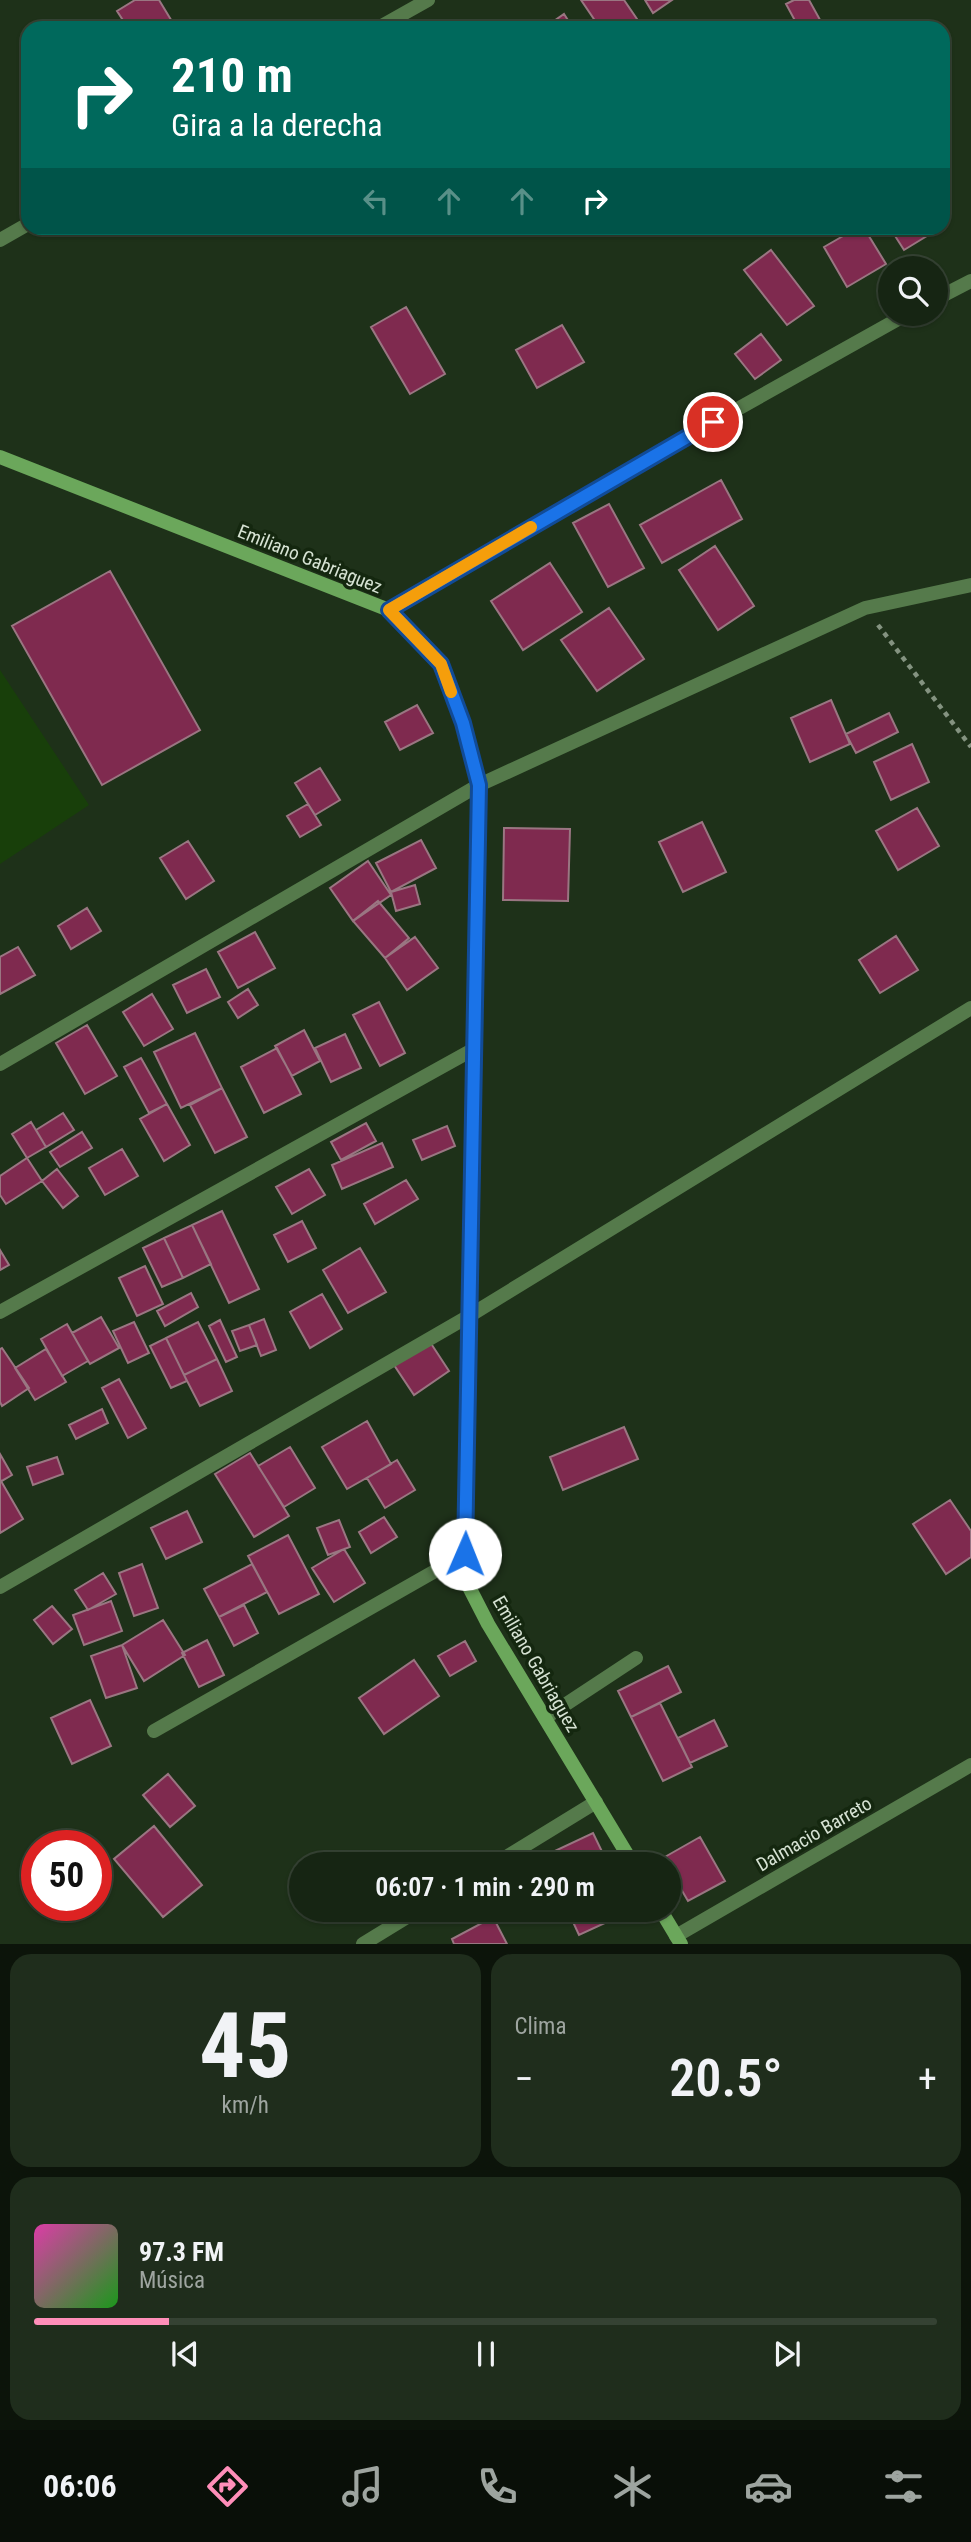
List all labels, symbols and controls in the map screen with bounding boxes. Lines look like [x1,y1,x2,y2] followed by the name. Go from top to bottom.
[171,47,293,104] text: 210 m
[56,49,147,140] icon: right
[171,106,383,144] text: Gira a la derecha
[357,182,395,220] icon: left
[430,182,468,220] icon: ahead
[503,182,541,220] icon: ahead
[576,182,614,220] icon: right
[878,256,948,326] map controls
[878,256,948,326] button: search
[683,392,743,452] pin
[694,403,732,441] icon: arrive
[234,520,386,598] street label: Emiliano Gabriaguez
[428,1517,502,1591] position arrow
[488,1592,584,1736] street label: Emiliano Gabriaguez
[752,1792,876,1876] street label: Dalmacio Barreto
[21,1830,112,1921] speed limit sign: 50
[375,1872,595,1902] text: 06:07 · 1 min · 290 m
[199,1993,291,2099] text: 45
[515,2013,566,2040] text: Clima
[669,2048,782,2109] text: 20.5°
[515,2057,534,2101] text: −
[918,2057,937,2101] text: +
[222,2092,269,2119] text: km/h
[139,2237,224,2267] text: 97.3 FM
[139,2267,205,2294] text: Música
[166,2335,204,2373] icon: previous
[467,2335,505,2373] icon: pause
[768,2335,806,2373] icon: next
[203,2462,252,2511] icon: directions
[338,2462,387,2511] icon: music
[473,2462,522,2511] icon: phone
[608,2462,657,2511] icon: climate
[744,2462,793,2511] icon: car
[879,2462,928,2511] icon: filters
[43,2467,117,2505] text: 06:06

